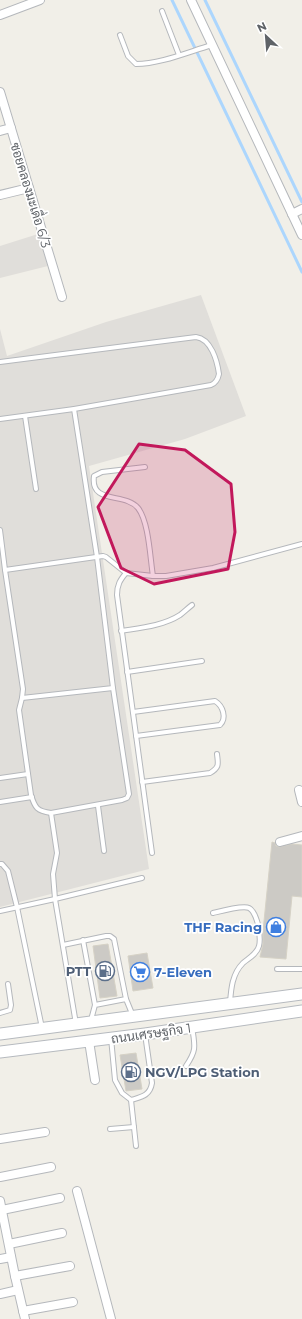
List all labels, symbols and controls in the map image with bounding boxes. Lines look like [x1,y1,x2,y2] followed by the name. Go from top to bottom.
[246,16,286,56] north arrow
[255,19,269,35] text: N
[7,139,58,250] street label: ซอยคลองมะเดื่อ 6/3
[265,916,287,938] shop icon: THF Racing
[184,919,262,935] place label: THF Racing
[94,960,116,982] fuel station icon: PTT
[129,961,151,983] supermarket icon: 7-Eleven
[66,963,91,979] place label: PTT
[154,964,212,980] place label: 7-Eleven
[110,1019,192,1048] street label: ถนนเศรษฐกิจ 1
[120,1061,142,1083] fuel station icon: NGV/LPG Station
[145,1064,260,1080] place label: NGV/LPG Station

